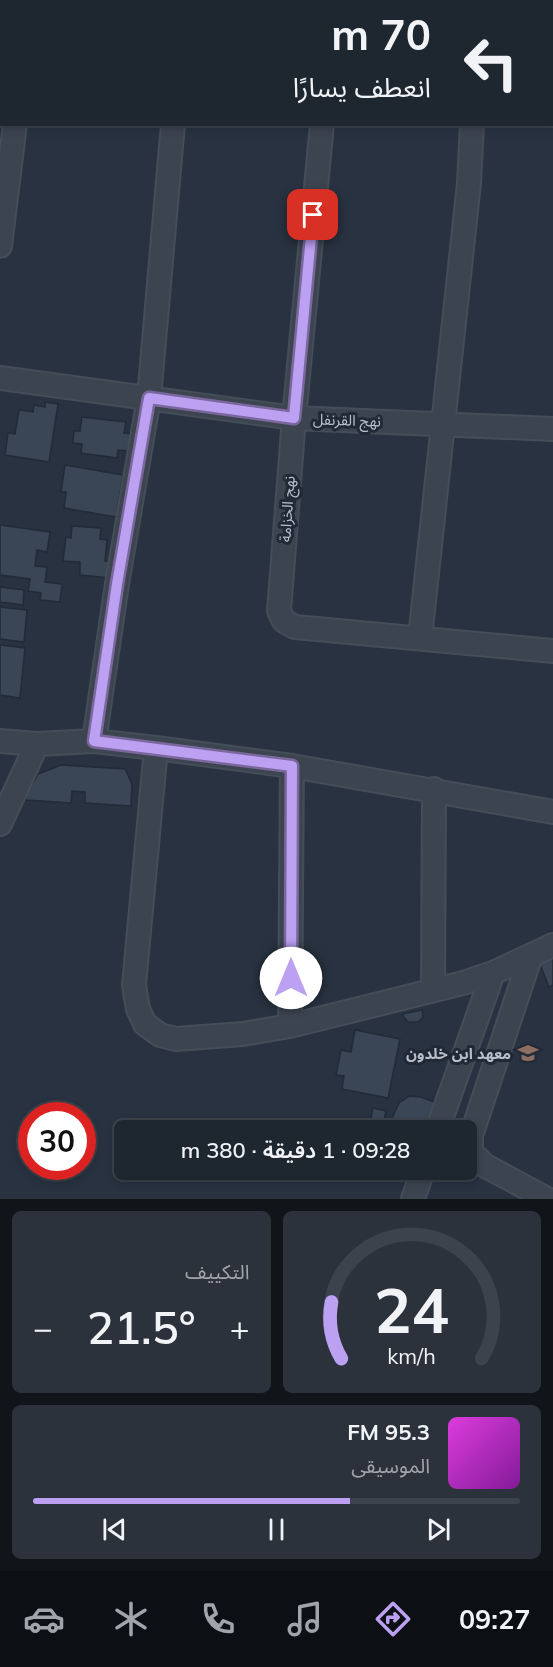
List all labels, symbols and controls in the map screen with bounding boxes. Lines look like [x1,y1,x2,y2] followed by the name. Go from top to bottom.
[331,8,431,61] text: 70 m
[452,24,530,102] icon: left
[293,70,431,104] text: انعطف يسارًا
[287,189,338,240] pin
[296,198,329,231] icon: arrive
[313,409,381,434] street label: نهج القرنفل
[275,475,302,543] street label: نهج الخزامة
[259,946,323,1010] position arrow
[516,1041,540,1065] school or university icon: معهد ابن خلدون
[406,1044,511,1063] place label: معهد ابن خلدون
[18,1102,96,1180] speed limit sign: 30
[181,1136,410,1164] text: 09:28 · 1 دقيقة · 380 m
[185,1259,250,1284] text: التكييف
[374,1270,449,1349] text: 24
[87,1299,196,1355] text: 21.5°
[33,1307,53,1348] text: −
[230,1307,249,1348] text: +
[387,1342,436,1369] text: km/h
[347,1418,430,1446] text: 95.3 FM
[351,1453,430,1478] text: الموسيقى
[98,1513,131,1546] icon: previous
[260,1513,293,1546] icon: pause
[422,1513,455,1546] icon: next
[23,1598,65,1640] icon: car
[110,1598,152,1640] icon: climate
[197,1598,239,1640] icon: phone
[284,1598,326,1640] icon: music
[372,1598,414,1640] icon: directions
[459,1602,530,1636] text: 09:27

